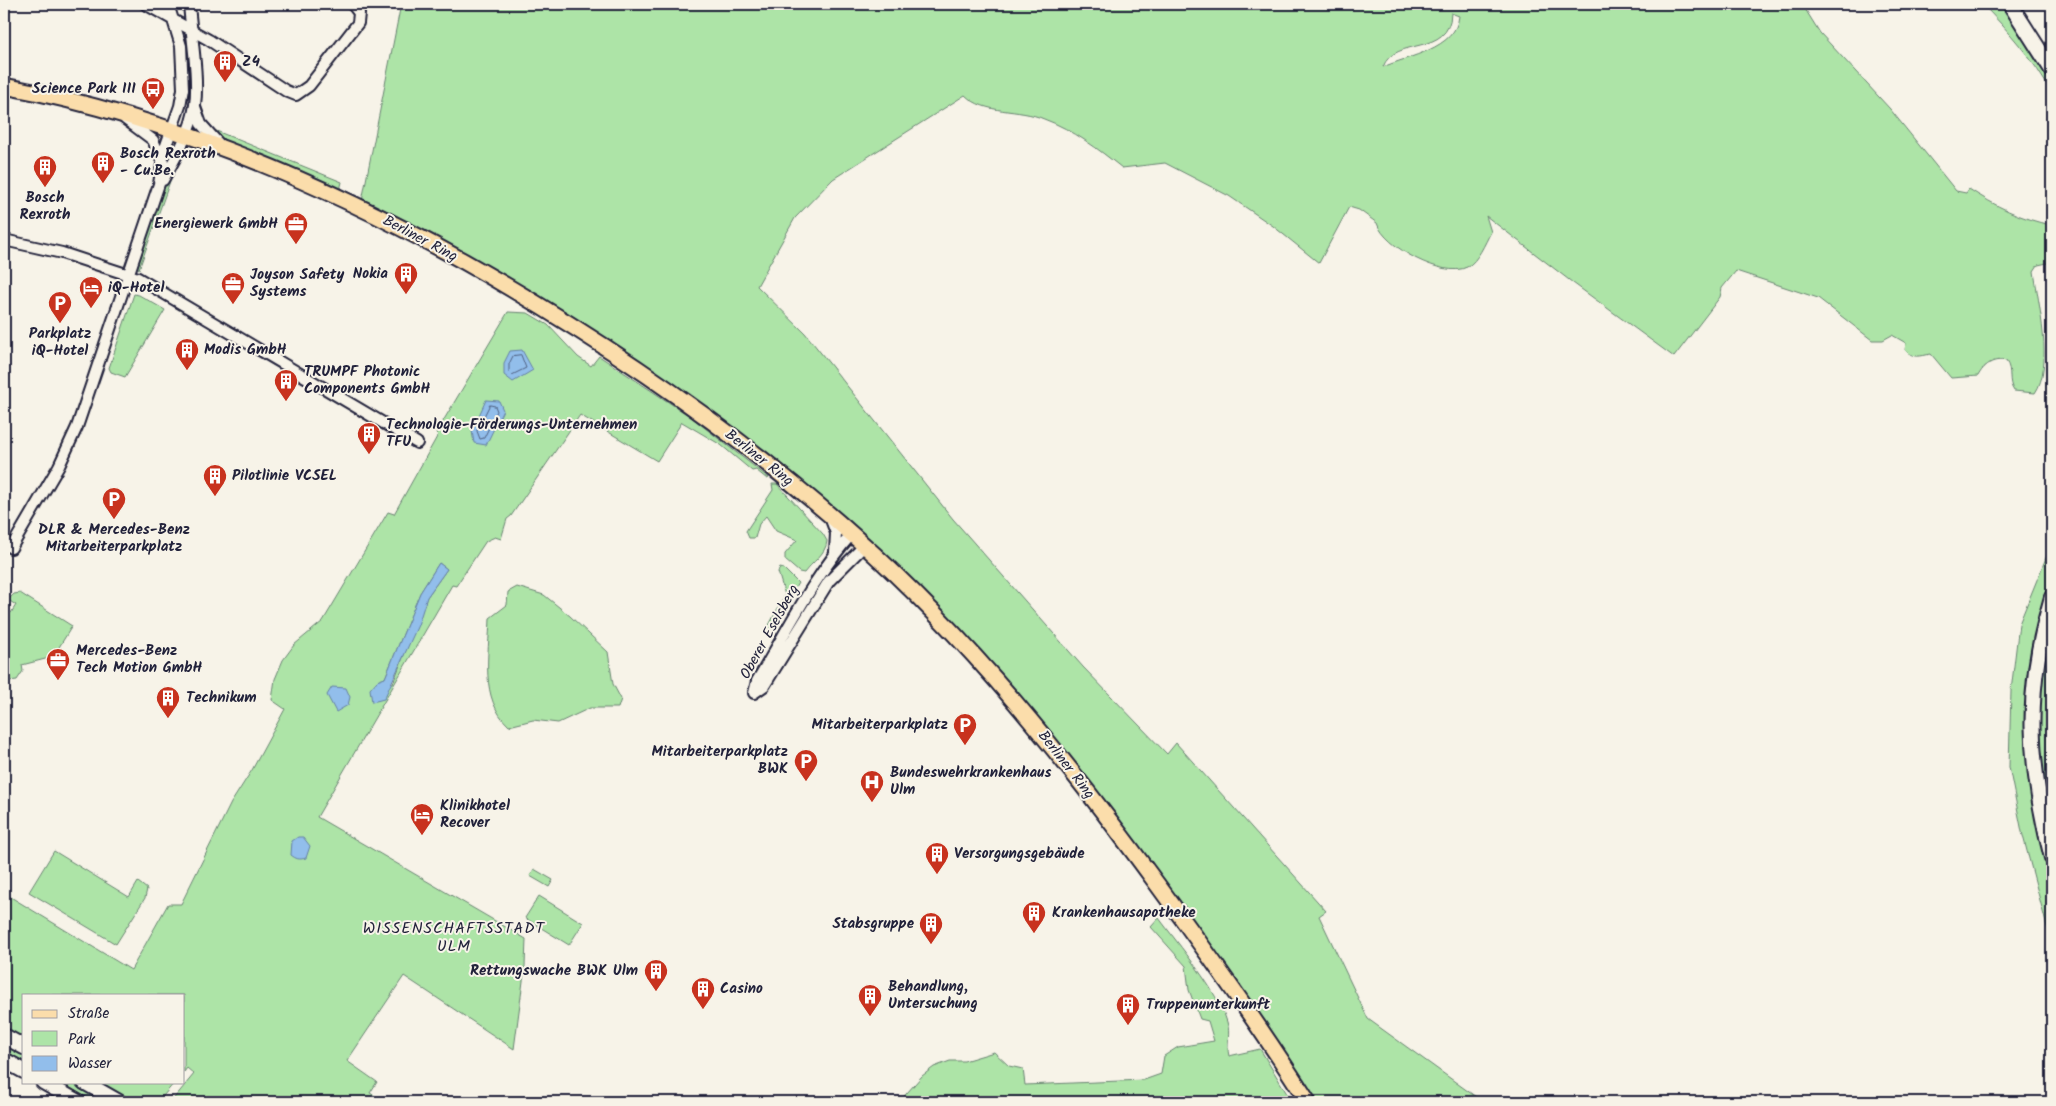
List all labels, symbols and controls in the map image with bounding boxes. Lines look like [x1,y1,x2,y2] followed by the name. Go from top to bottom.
[212,49,238,83] building icon: Z4
[242,50,260,74] place label: Z4
[140,76,166,110] bus stop icon: Science Park III
[32,77,136,101] place label: Science Park III
[120,142,216,183] place label: Bosch Rexroth - Cu.Be.
[90,150,116,184] building icon: Bosch Rexroth - Cu.Be.
[32,154,58,188] building icon: Bosch Rexroth
[20,186,70,227] place label: Bosch Rexroth
[378,209,462,269] street label: Berliner Ring
[283,211,309,245] office icon: Energiewerk GmbH
[154,212,278,236] place label: Energiewerk GmbH
[393,261,419,295] building icon: Nokia
[353,262,388,286] place label: Nokia
[250,263,344,304] place label: Joyson Safety Systems
[220,271,246,305] office icon: Joyson Safety Systems
[78,275,104,309] hotel icon: iQ-Hotel
[108,276,164,300] place label: iQ-Hotel
[47,290,73,324] parking icon: Parkplatz iQ-Hotel
[29,322,91,363] place label: Parkplatz iQ-Hotel
[174,337,200,371] building icon: Modis GmbH
[204,338,287,362] place label: Modis GmbH
[304,360,431,401] place label: TRUMPF Photonic Components GmbH
[273,368,299,402] building icon: TRUMPF Photonic Components GmbH
[386,413,637,454] place label: Technologie-Förderungs-Unternehmen TFU
[356,421,382,455] building icon: Technologie-Förderungs-Unternehmen TFU
[719,423,799,493] street label: Berliner Ring
[202,463,228,497] building icon: Pilotlinie VCSEL
[232,464,337,488] place label: Pilotlinie VCSEL
[101,486,127,520] parking icon: DLR & Mercedes-Benz Mitarbeiterparkplatz
[38,518,190,559] place label: DLR & Mercedes-Benz Mitarbeiterparkplatz
[734,580,806,684] street label: Oberer Eselsberg
[76,639,203,680] place label: Mercedes-Benz Tech Motion GmbH
[45,647,71,681] office icon: Mercedes-Benz Tech Motion GmbH
[155,685,181,719] building icon: Technikum
[186,686,256,710] place label: Technikum
[952,712,978,746] parking icon: Mitarbeiterparkplatz
[811,713,948,737] place label: Mitarbeiterparkplatz
[1031,725,1101,805] street label: Berliner Ring
[651,740,788,781] place label: Mitarbeiterparkplatz BWK
[793,748,819,782] parking icon: Mitarbeiterparkplatz BWK
[890,761,1051,802] place label: Bundeswehrkrankenhaus Ulm
[859,769,885,803] hospital icon: Bundeswehrkrankenhaus Ulm
[440,794,510,835] place label: Klinikhotel Recover
[409,802,435,836] hotel icon: Klinikhotel Recover
[924,841,950,875] building icon: Versorgungsgebäude
[954,842,1085,866] place label: Versorgungsgebäude
[1021,900,1047,934] building icon: Krankenhausapotheke
[1052,901,1196,925] place label: Krankenhausapotheke
[918,911,944,945] building icon: Stabsgruppe
[832,912,915,936] place label: Stabsgruppe
[363,916,546,959] district label: WISSENSCHAFTSSTADT ULM
[643,958,669,992] building icon: Rettungswache BWK Ulm
[470,959,638,983] place label: Rettungswache BWK Ulm
[888,975,978,1016] place label: Behandlung, Untersuchung
[690,976,716,1010] building icon: Casino
[720,977,763,1001] place label: Casino
[857,983,883,1017] building icon: Behandlung, Untersuchung
[1115,992,1141,1026] building icon: Truppenunterkunft
[1146,993,1270,1017] place label: Truppenunterkunft
[22,994,185,1084] legend
[68,1002,110,1026] text: Straße
[68,1028,96,1052] text: Park
[68,1052,112,1076] text: Wasser

